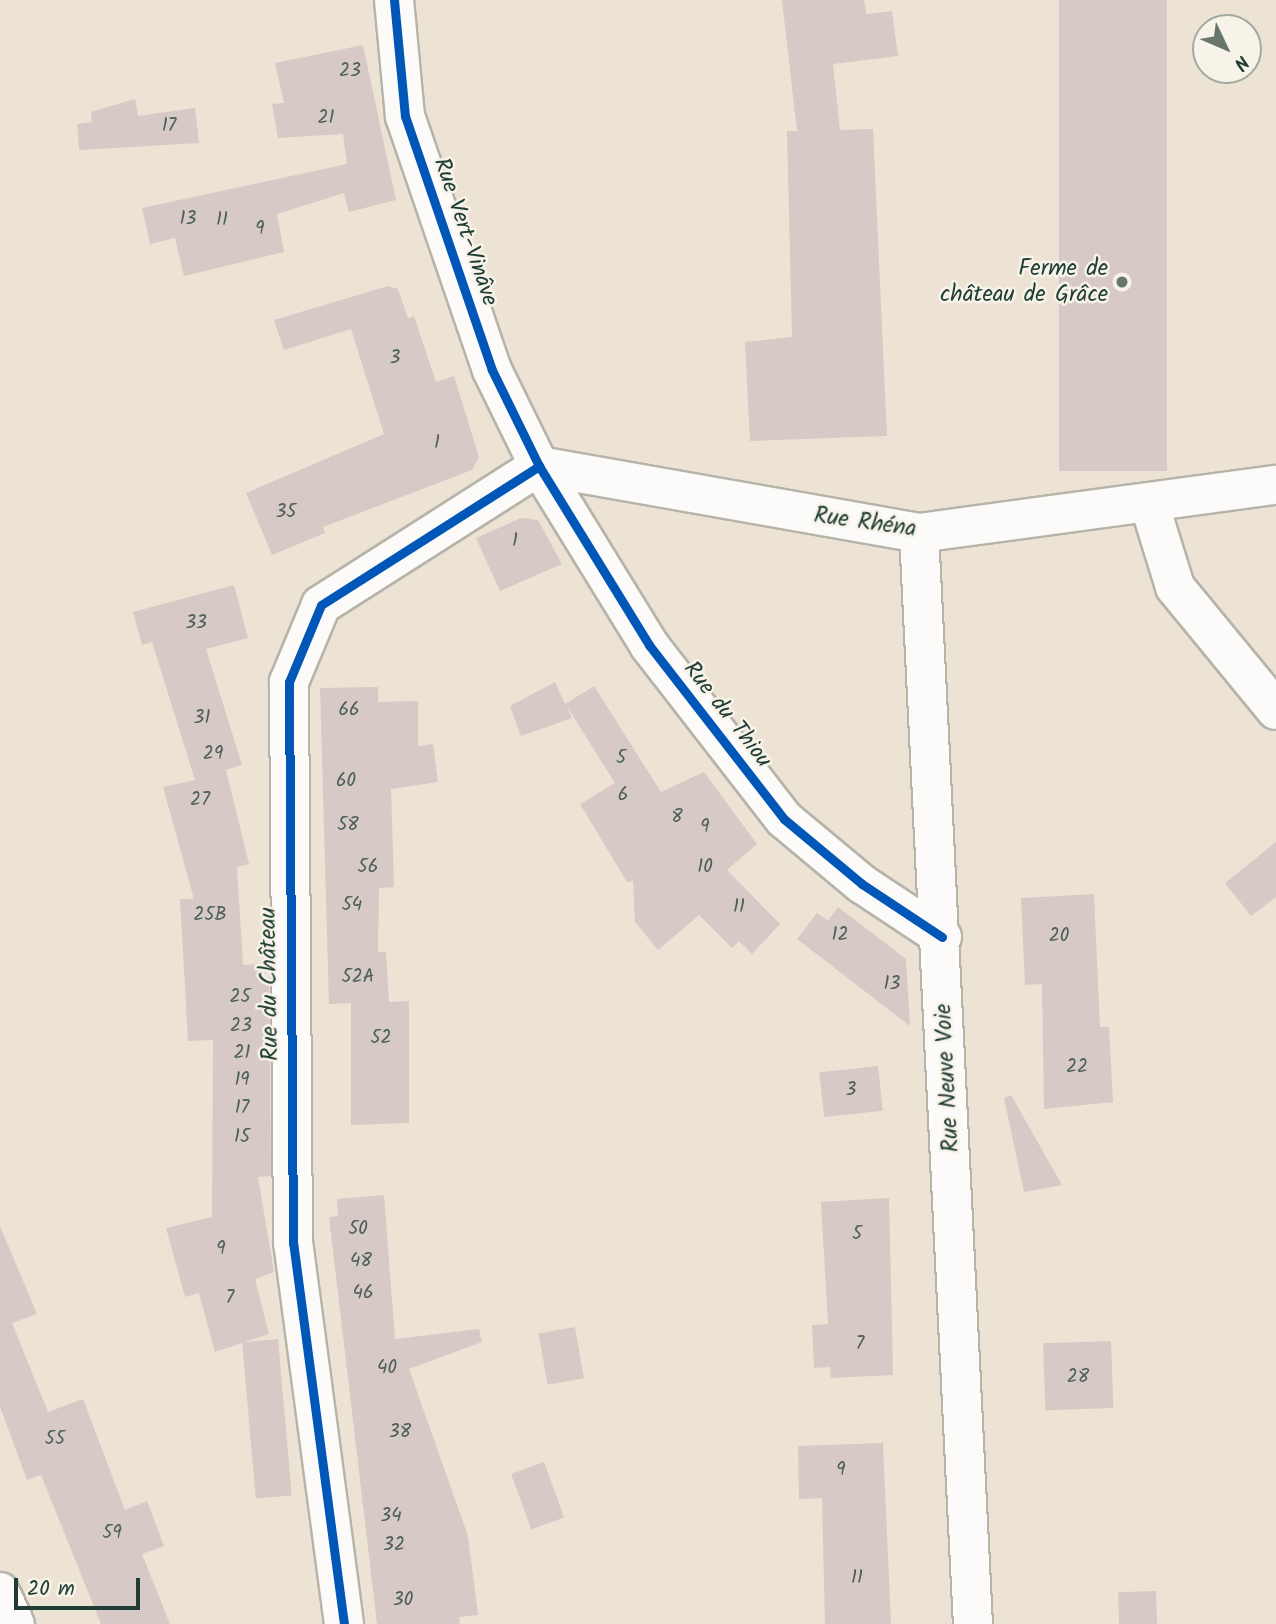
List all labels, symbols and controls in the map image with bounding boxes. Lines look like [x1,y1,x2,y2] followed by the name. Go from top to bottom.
[1192,14,1262,84] north arrow
[1226,47,1256,77] text: N
[339,61,361,83] house number: 23
[317,108,335,130] house number: 21
[162,116,176,138] house number: 17
[427,154,503,310] street label: Rue Vert-Vinâve
[180,209,196,231] house number: 13
[216,210,228,232] house number: 11
[255,219,265,241] house number: 9
[940,255,1108,309] place label: Ferme de château de Grâce
[1114,274,1130,290] marker: Ferme de château de Grâce
[390,348,400,370] house number: 3
[434,433,440,455] house number: 1
[275,502,297,524] house number: 35
[812,502,918,544] street label: Rue Rhéna
[512,531,518,553] house number: 1
[185,613,207,635] house number: 33
[677,656,777,774] street label: Rue du Thiou
[338,700,360,722] house number: 66
[194,708,210,730] house number: 31
[203,744,223,766] house number: 29
[616,748,626,770] house number: 5
[336,771,356,793] house number: 60
[618,785,628,807] house number: 6
[190,790,210,812] house number: 27
[671,807,683,829] house number: 8
[337,815,359,837] house number: 58
[700,817,710,839] house number: 9
[358,857,378,879] house number: 56
[697,857,713,879] house number: 10
[342,895,362,917] house number: 54
[733,897,745,919] house number: 11
[193,905,227,927] house number: 25B
[255,907,285,1061] street label: Rue du Château
[831,925,849,947] house number: 12
[1049,926,1069,948] house number: 20
[342,967,374,989] house number: 52A
[884,974,900,996] house number: 13
[229,987,251,1009] house number: 25
[930,1003,966,1153] street label: Rue Neuve Voie
[230,1016,252,1038] house number: 23
[370,1028,392,1050] house number: 52
[233,1043,251,1065] house number: 21
[1066,1057,1088,1079] house number: 22
[234,1070,250,1092] house number: 19
[846,1080,856,1102] house number: 3
[235,1098,249,1120] house number: 17
[234,1127,250,1149] house number: 15
[348,1219,368,1241] house number: 50
[852,1224,862,1246] house number: 5
[216,1239,226,1261] house number: 9
[350,1251,372,1273] house number: 48
[352,1283,374,1305] house number: 46
[226,1288,234,1310] house number: 7
[856,1334,864,1356] house number: 7
[377,1358,397,1380] house number: 40
[1067,1367,1089,1389] house number: 28
[389,1422,411,1444] house number: 38
[45,1429,65,1451] house number: 55
[836,1460,846,1482] house number: 9
[380,1506,402,1528] house number: 34
[102,1523,122,1545] house number: 59
[383,1535,405,1557] house number: 32
[18,1564,144,1608] scale bar
[851,1568,863,1590] house number: 11
[27,1573,75,1606] text: 20 m
[393,1590,413,1612] house number: 30

